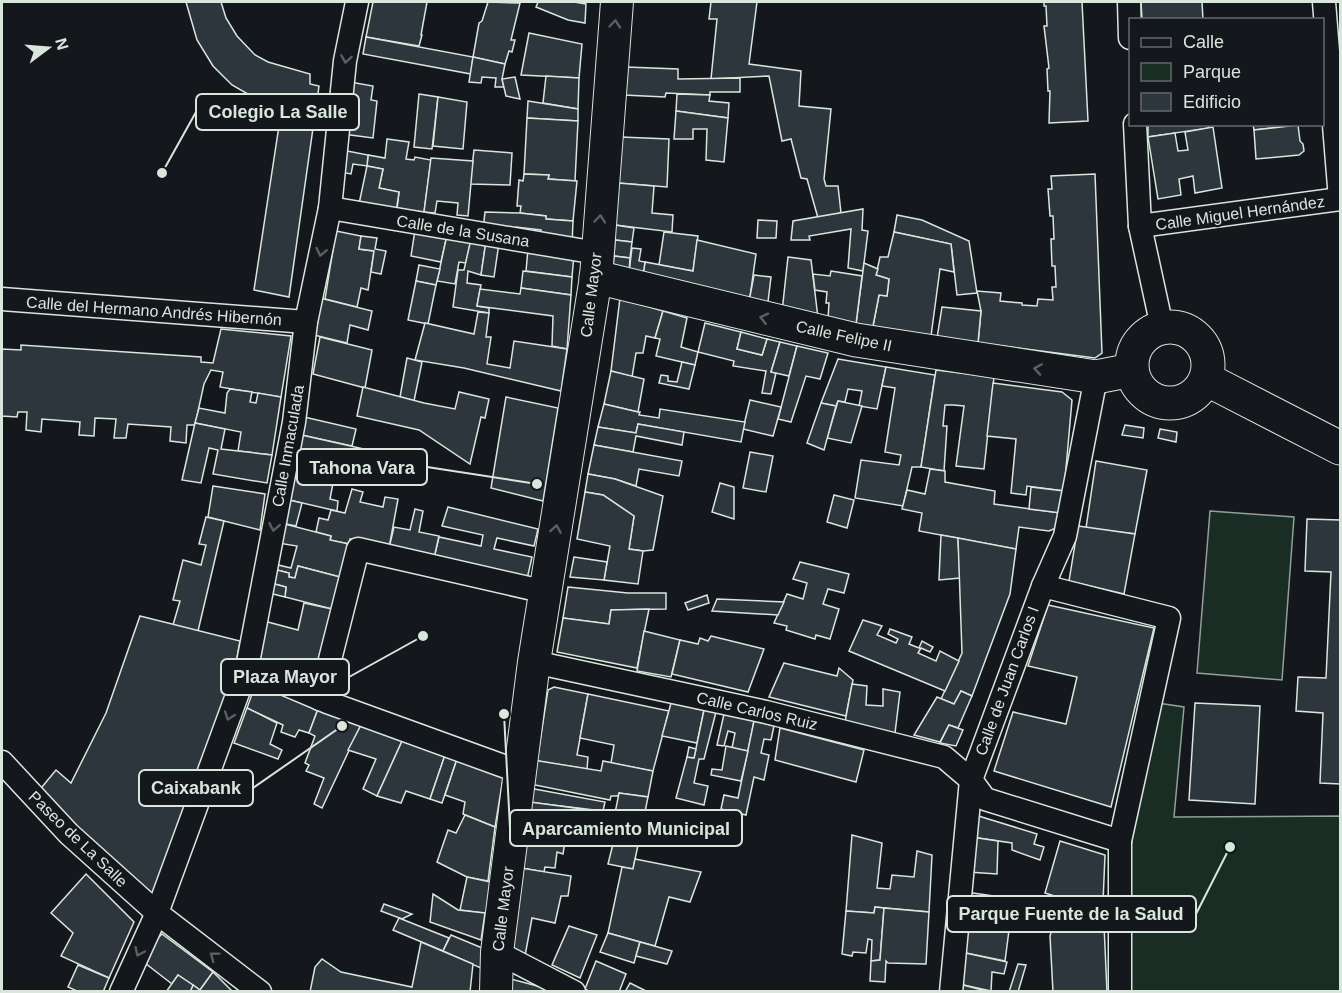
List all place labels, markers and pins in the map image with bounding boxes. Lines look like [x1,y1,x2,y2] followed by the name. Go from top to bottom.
[196,94,359,130] callout: Colegio La Salle
[297,449,427,485] callout: Tahona Vara
[221,659,349,695] callout: Plaza Mayor
[139,770,253,806] callout: Caixabank
[510,810,742,846] callout: Aparcamiento Municipal
[947,896,1196,932] callout: Parque Fuente de la Salud

